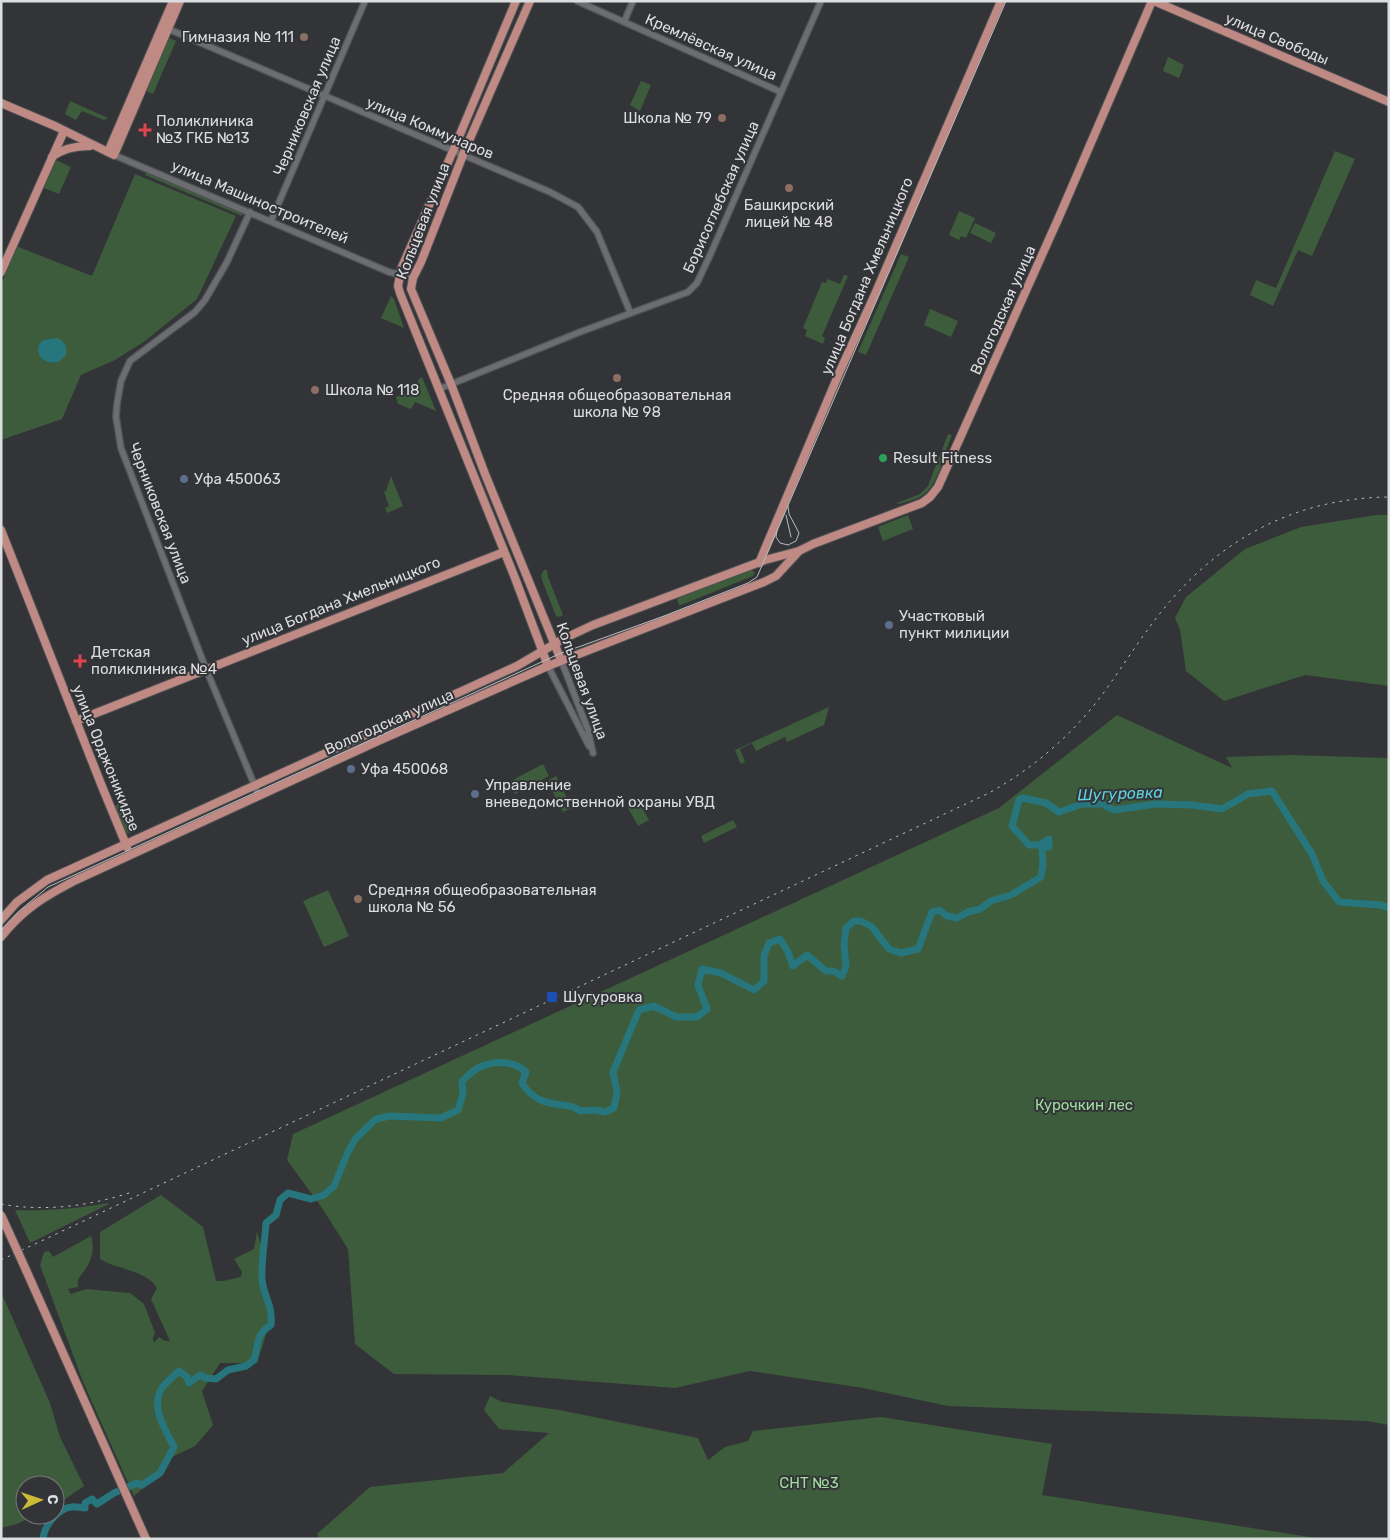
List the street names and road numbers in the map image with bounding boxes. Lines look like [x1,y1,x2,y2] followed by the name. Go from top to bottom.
[1222,9,1332,69] street label: улица Свободы
[642,10,780,84] street label: Кремлёвская улица
[269,34,345,178] street label: Черниковская улица
[364,93,496,163] street label: улица Коммунаров
[679,118,763,276] street label: Борисоглебская улица
[169,156,351,248] street label: улица Машиностроителей
[393,160,453,282] street label: Кольцевая улица
[817,175,917,377] street label: улица Богдана Хмельницкого
[966,243,1040,377] street label: Вологодская улица
[125,440,195,586] street label: Черниковская улица
[239,553,443,649] street label: улица Богдана Хмельницкого
[552,620,612,742] street label: Кольцевая улица
[68,682,144,834] street label: улица Орджоникидзе
[322,685,456,759] street label: Вологодская улица

